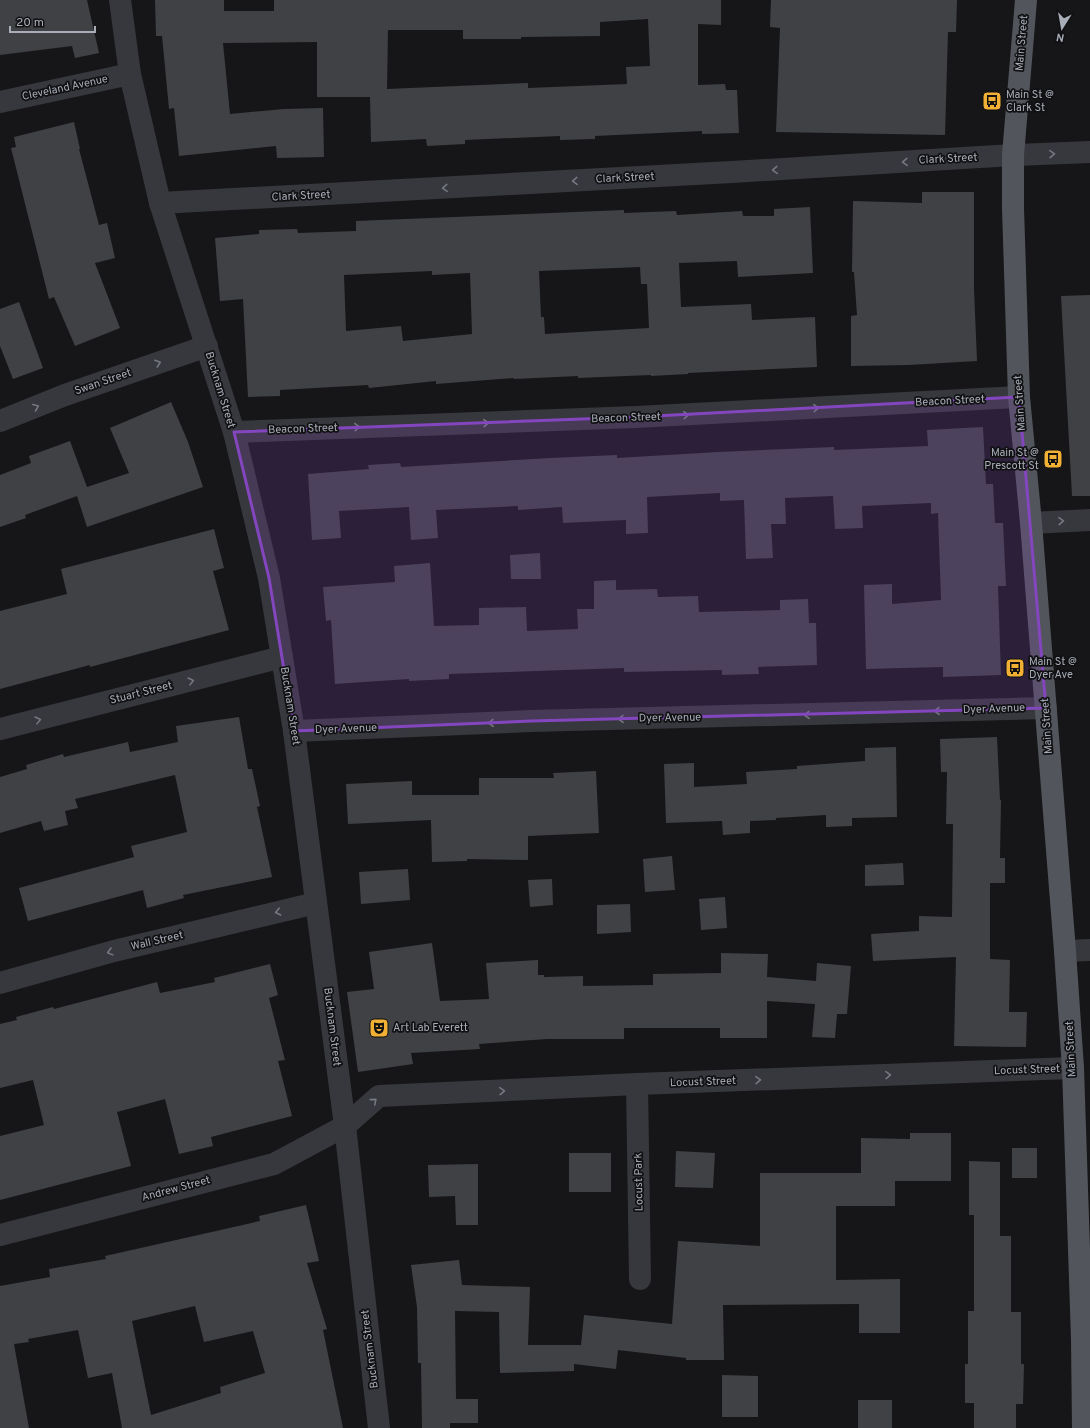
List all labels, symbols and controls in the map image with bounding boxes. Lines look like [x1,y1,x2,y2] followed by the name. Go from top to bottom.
[10,8,95,34] scale bar
[1042,8,1082,48] north arrow
[1013,14,1031,72] street label: Main Street
[16,15,44,31] text: 20 m
[1055,29,1065,44] text: N
[21,72,109,104] street label: Cleveland Avenue
[1006,88,1054,115] place label: Main St @ Clark St
[981,90,1003,112] bus stop icon: Main St @ Clark St
[1049,149,1055,158] one-way arrow
[918,150,978,168] street label: Clark Street
[902,157,908,166] one-way arrow
[772,165,778,174] one-way arrow
[595,169,655,187] street label: Clark Street
[572,177,578,185] one-way arrow
[442,184,448,192] one-way arrow
[271,187,331,205] street label: Clark Street
[202,350,238,430] street label: Bucknam Street
[155,359,162,367] one-way arrow
[73,366,133,398] street label: Swan Street
[1011,375,1029,431] street label: Main Street
[915,392,985,410] street label: Beacon Street
[33,403,40,411] one-way arrow
[813,404,819,412] one-way arrow
[591,410,661,426] street label: Beacon Street
[683,410,689,419] one-way arrow
[483,419,489,427] one-way arrow
[268,421,338,437] street label: Beacon Street
[354,423,360,432] one-way arrow
[984,446,1039,473] place label: Main St @ Prescott St
[1042,448,1064,470] bus stop icon: Main St @ Prescott St
[1058,517,1064,526] one-way arrow
[1029,655,1077,682] place label: Main St @ Dyer Ave
[1004,657,1026,679] bus stop icon: Main St @ Dyer Ave
[277,666,303,746] street label: Bucknam Street
[188,677,194,685] one-way arrow
[108,678,174,708] street label: Stuart Street
[1038,698,1056,754] street label: Main Street
[963,701,1025,717] street label: Dyer Avenue
[934,707,940,715] one-way arrow
[639,710,701,726] street label: Dyer Avenue
[804,710,810,719] one-way arrow
[618,715,624,723] one-way arrow
[35,716,41,724] one-way arrow
[488,719,494,727] one-way arrow
[315,721,377,737] street label: Dyer Avenue
[275,907,282,916] one-way arrow
[129,928,185,954] street label: Wall Street
[107,947,114,956] one-way arrow
[320,987,344,1067] street label: Bucknam Street
[368,1017,390,1039] theatre icon: Art Lab Everett
[393,1021,468,1035] place label: Art Lab Everett
[1063,1021,1079,1077] street label: Main Street
[994,1062,1060,1078] street label: Locust Street
[885,1071,891,1079] one-way arrow
[670,1074,736,1090] street label: Locust Street
[755,1076,761,1084] one-way arrow
[499,1086,505,1095] one-way arrow
[369,1098,377,1105] one-way arrow
[631,1152,647,1211] street label: Locust Park
[140,1173,212,1205] street label: Andrew Street
[358,1309,382,1389] street label: Bucknam Street

